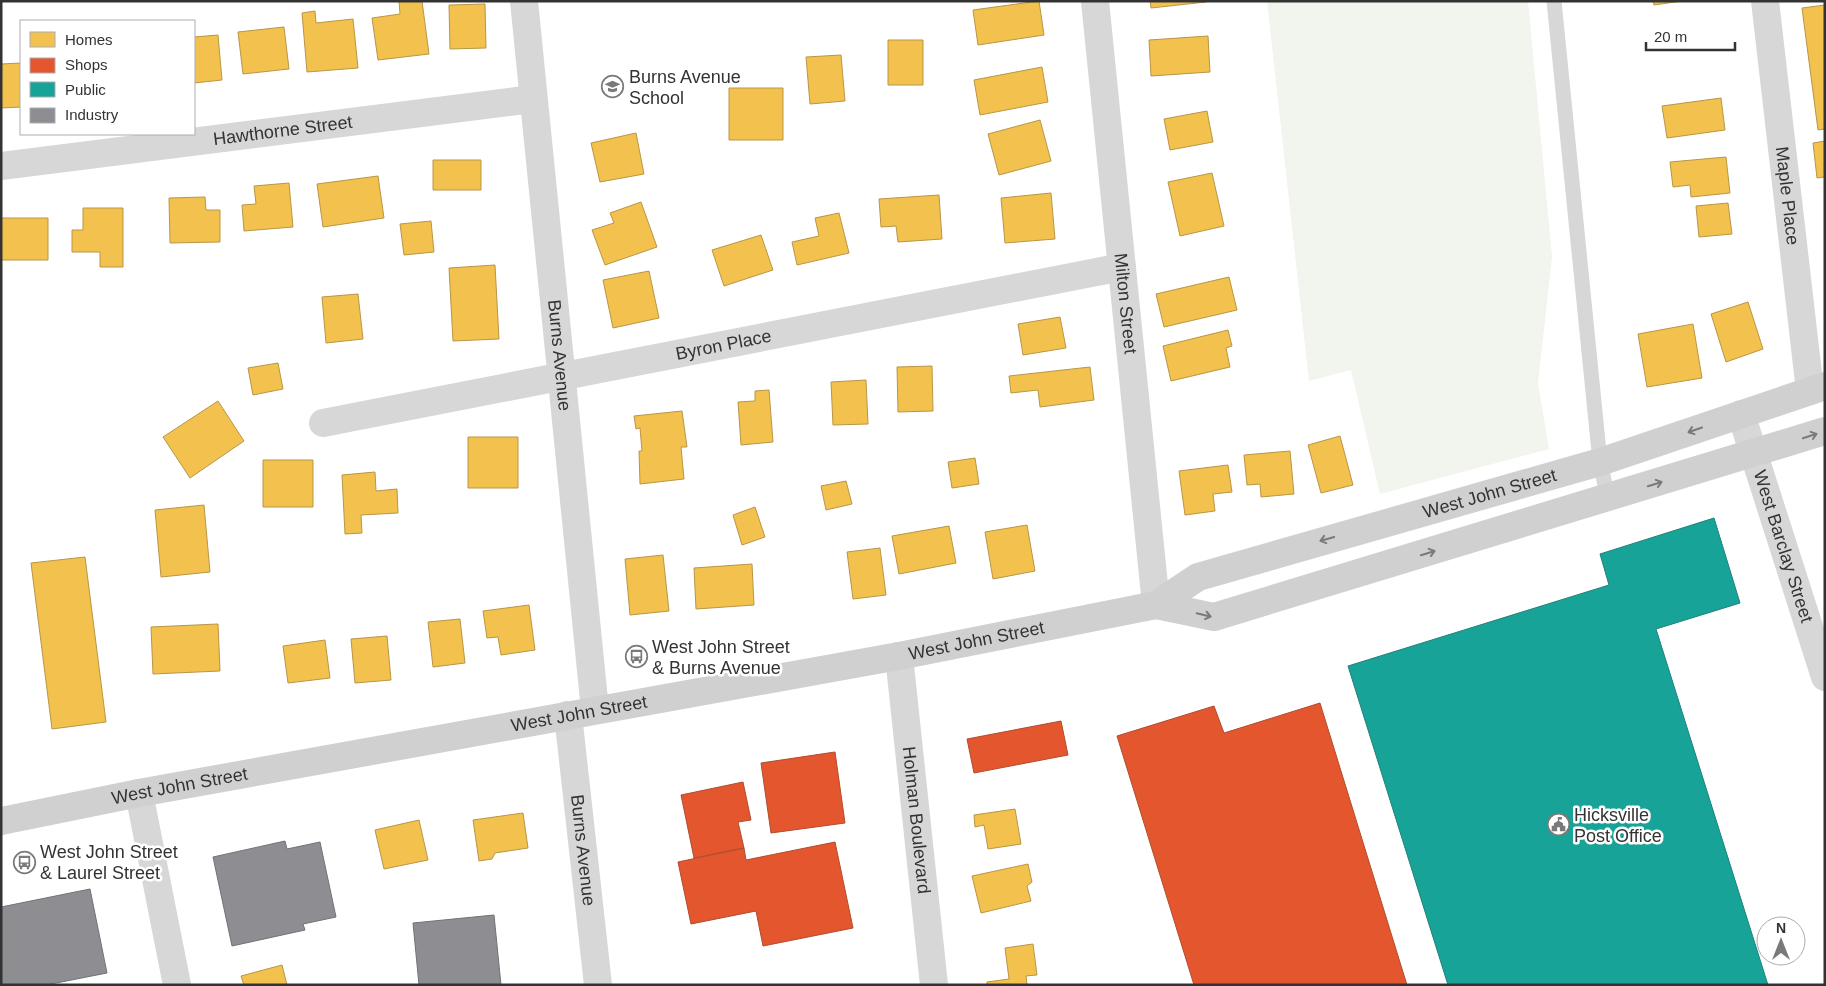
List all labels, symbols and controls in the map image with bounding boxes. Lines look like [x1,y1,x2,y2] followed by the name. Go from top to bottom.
[20,20,195,135] legend
[1646,20,1735,52] scale bar
[1654,28,1687,45] text: 20 m
[65,31,113,48] text: Homes
[65,56,108,73] text: Shops
[629,67,741,108] place label: Burns Avenue School
[601,75,625,99] school or university icon: Burns Avenue School
[65,81,106,98] text: Public
[65,106,119,123] text: Industry
[212,112,354,149] street label: Hawthorne Street
[1772,145,1803,246] street label: Maple Place
[1111,252,1141,355] street label: Milton Street
[544,299,575,412] street label: Burns Avenue
[674,326,773,364] street label: Byron Place
[1688,426,1703,435] one-way arrow
[1802,430,1818,440] one-way arrow
[1421,465,1559,522] street label: West John Street
[1750,468,1817,625] street label: West Barclay Street
[1647,478,1663,488] one-way arrow
[1319,535,1335,545] one-way arrow
[1420,548,1435,557] one-way arrow
[1195,611,1211,620] one-way arrow
[907,617,1046,664] street label: West John Street
[652,637,790,678] place label: West John Street & Burns Avenue
[624,645,648,669] bus stop icon: West John Street & Burns Avenue
[509,692,649,736] street label: West John Street
[899,745,934,895] street label: Holman Boulevard
[110,764,249,808] street label: West John Street
[567,793,599,907] street label: Burns Avenue
[1574,805,1662,846] place label: Hicksville Post Office
[1546,813,1570,837] public building icon: Hicksville Post Office
[40,842,178,883] place label: West John Street & Laurel Street
[12,850,36,874] bus stop icon: West John Street & Laurel Street
[1756,916,1806,966] north arrow
[1776,920,1786,936] text: N

